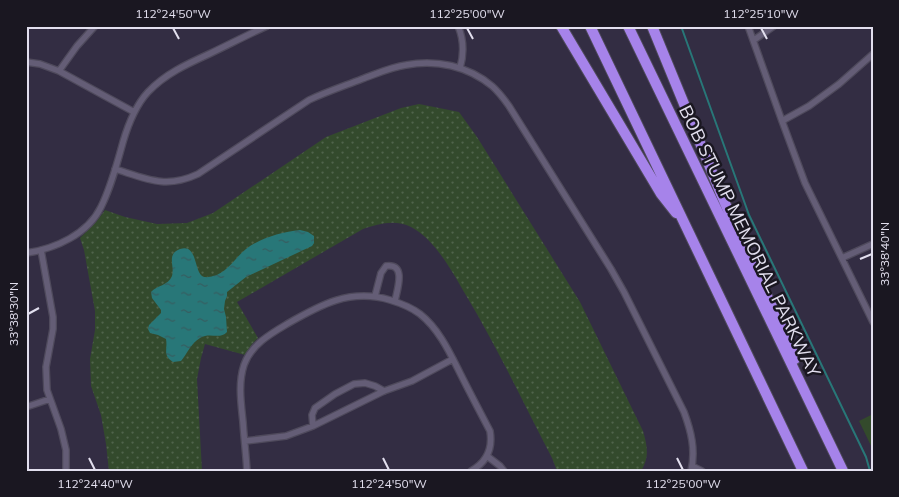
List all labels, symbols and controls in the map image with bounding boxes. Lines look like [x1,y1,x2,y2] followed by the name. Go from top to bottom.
[135,6,211,21] text: 112°24'50"W
[429,6,505,21] text: 112°25'00"W
[723,6,799,21] text: 112°25'10"W
[674,101,826,382] street label: BOB STUMP MEMORIAL PARKWAY
[877,222,892,286] text: 33°38'40"N
[6,282,21,346] text: 33°38'30"N
[57,476,133,491] text: 112°24'40"W
[351,476,427,491] text: 112°24'50"W
[645,476,721,491] text: 112°25'00"W

